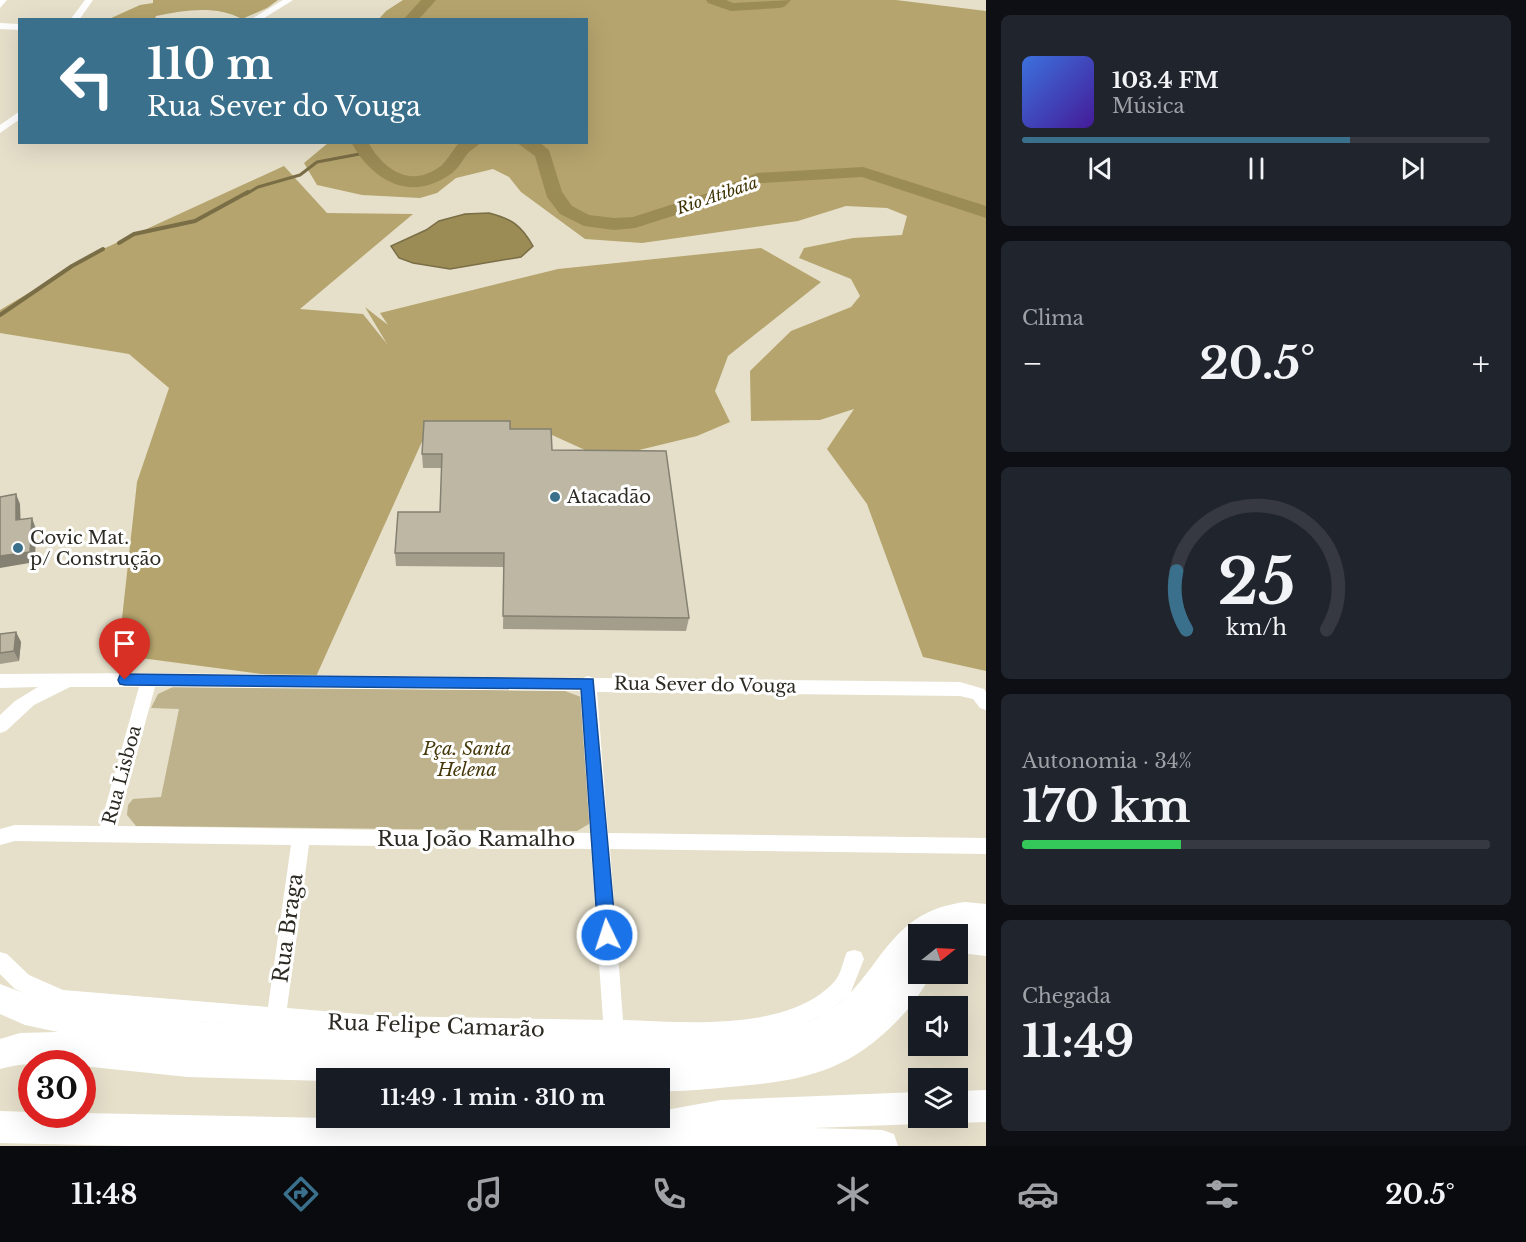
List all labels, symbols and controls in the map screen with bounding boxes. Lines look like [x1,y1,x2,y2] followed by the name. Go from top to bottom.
[147,38,273,90] text: 110 m
[48,42,126,120] icon: left
[1112,67,1219,94] text: 103.4 FM
[147,90,421,123] text: Rua Sever do Vouga
[1112,94,1185,118] text: Música
[1084,152,1117,185] icon: previous
[1240,152,1273,185] icon: pause
[1396,152,1429,185] icon: next
[673,172,760,219] water label: Rio Atibaia
[1022,306,1084,330] text: Clima
[1199,335,1315,391] text: 20.5°
[1022,343,1043,384] text: −
[1472,343,1490,384] text: +
[566,486,651,508] place label: Atacadão
[548,490,562,504] marker: Atacadão
[30,527,161,570] place label: Covic Mat. p/ Construção
[11,541,25,555] marker: Covic Mat. p/ Construção
[1217,543,1295,621] text: 25
[1226,614,1287,641] text: km/h
[99,618,150,680] pin
[108,627,141,660] icon: arrive
[614,672,796,698] street label: Rua Sever do Vouga
[98,723,146,827] street label: Rua Lisboa
[422,738,511,781] park label: Pça. Santa Helena
[1022,749,1192,773] text: Autonomia · 34%
[1022,778,1190,834] text: 170 km
[377,826,575,852] street label: Rua João Ramalho
[267,871,309,984] street label: Rua Braga
[575,903,639,967] position arrow
[908,924,968,984] north arrow
[908,924,968,1128] map controls
[1022,984,1111,1008] text: Chegada
[908,996,968,1056] button: sound
[327,1009,545,1043] street label: Rua Felipe Camarão
[1022,1013,1134,1069] text: 11:49
[18,1050,96,1128] speed limit sign: 30
[908,1068,968,1128] button: layers
[381,1084,605,1111] text: 11:49 · 1 min · 310 m
[280,1173,322,1215] icon: directions
[464,1173,506,1215] icon: music
[648,1173,690,1215] icon: phone
[832,1173,874,1215] icon: climate
[1017,1173,1059,1215] icon: car
[1201,1173,1243,1215] icon: filters
[71,1178,137,1211] text: 11:48
[1385,1178,1455,1211] text: 20.5°

